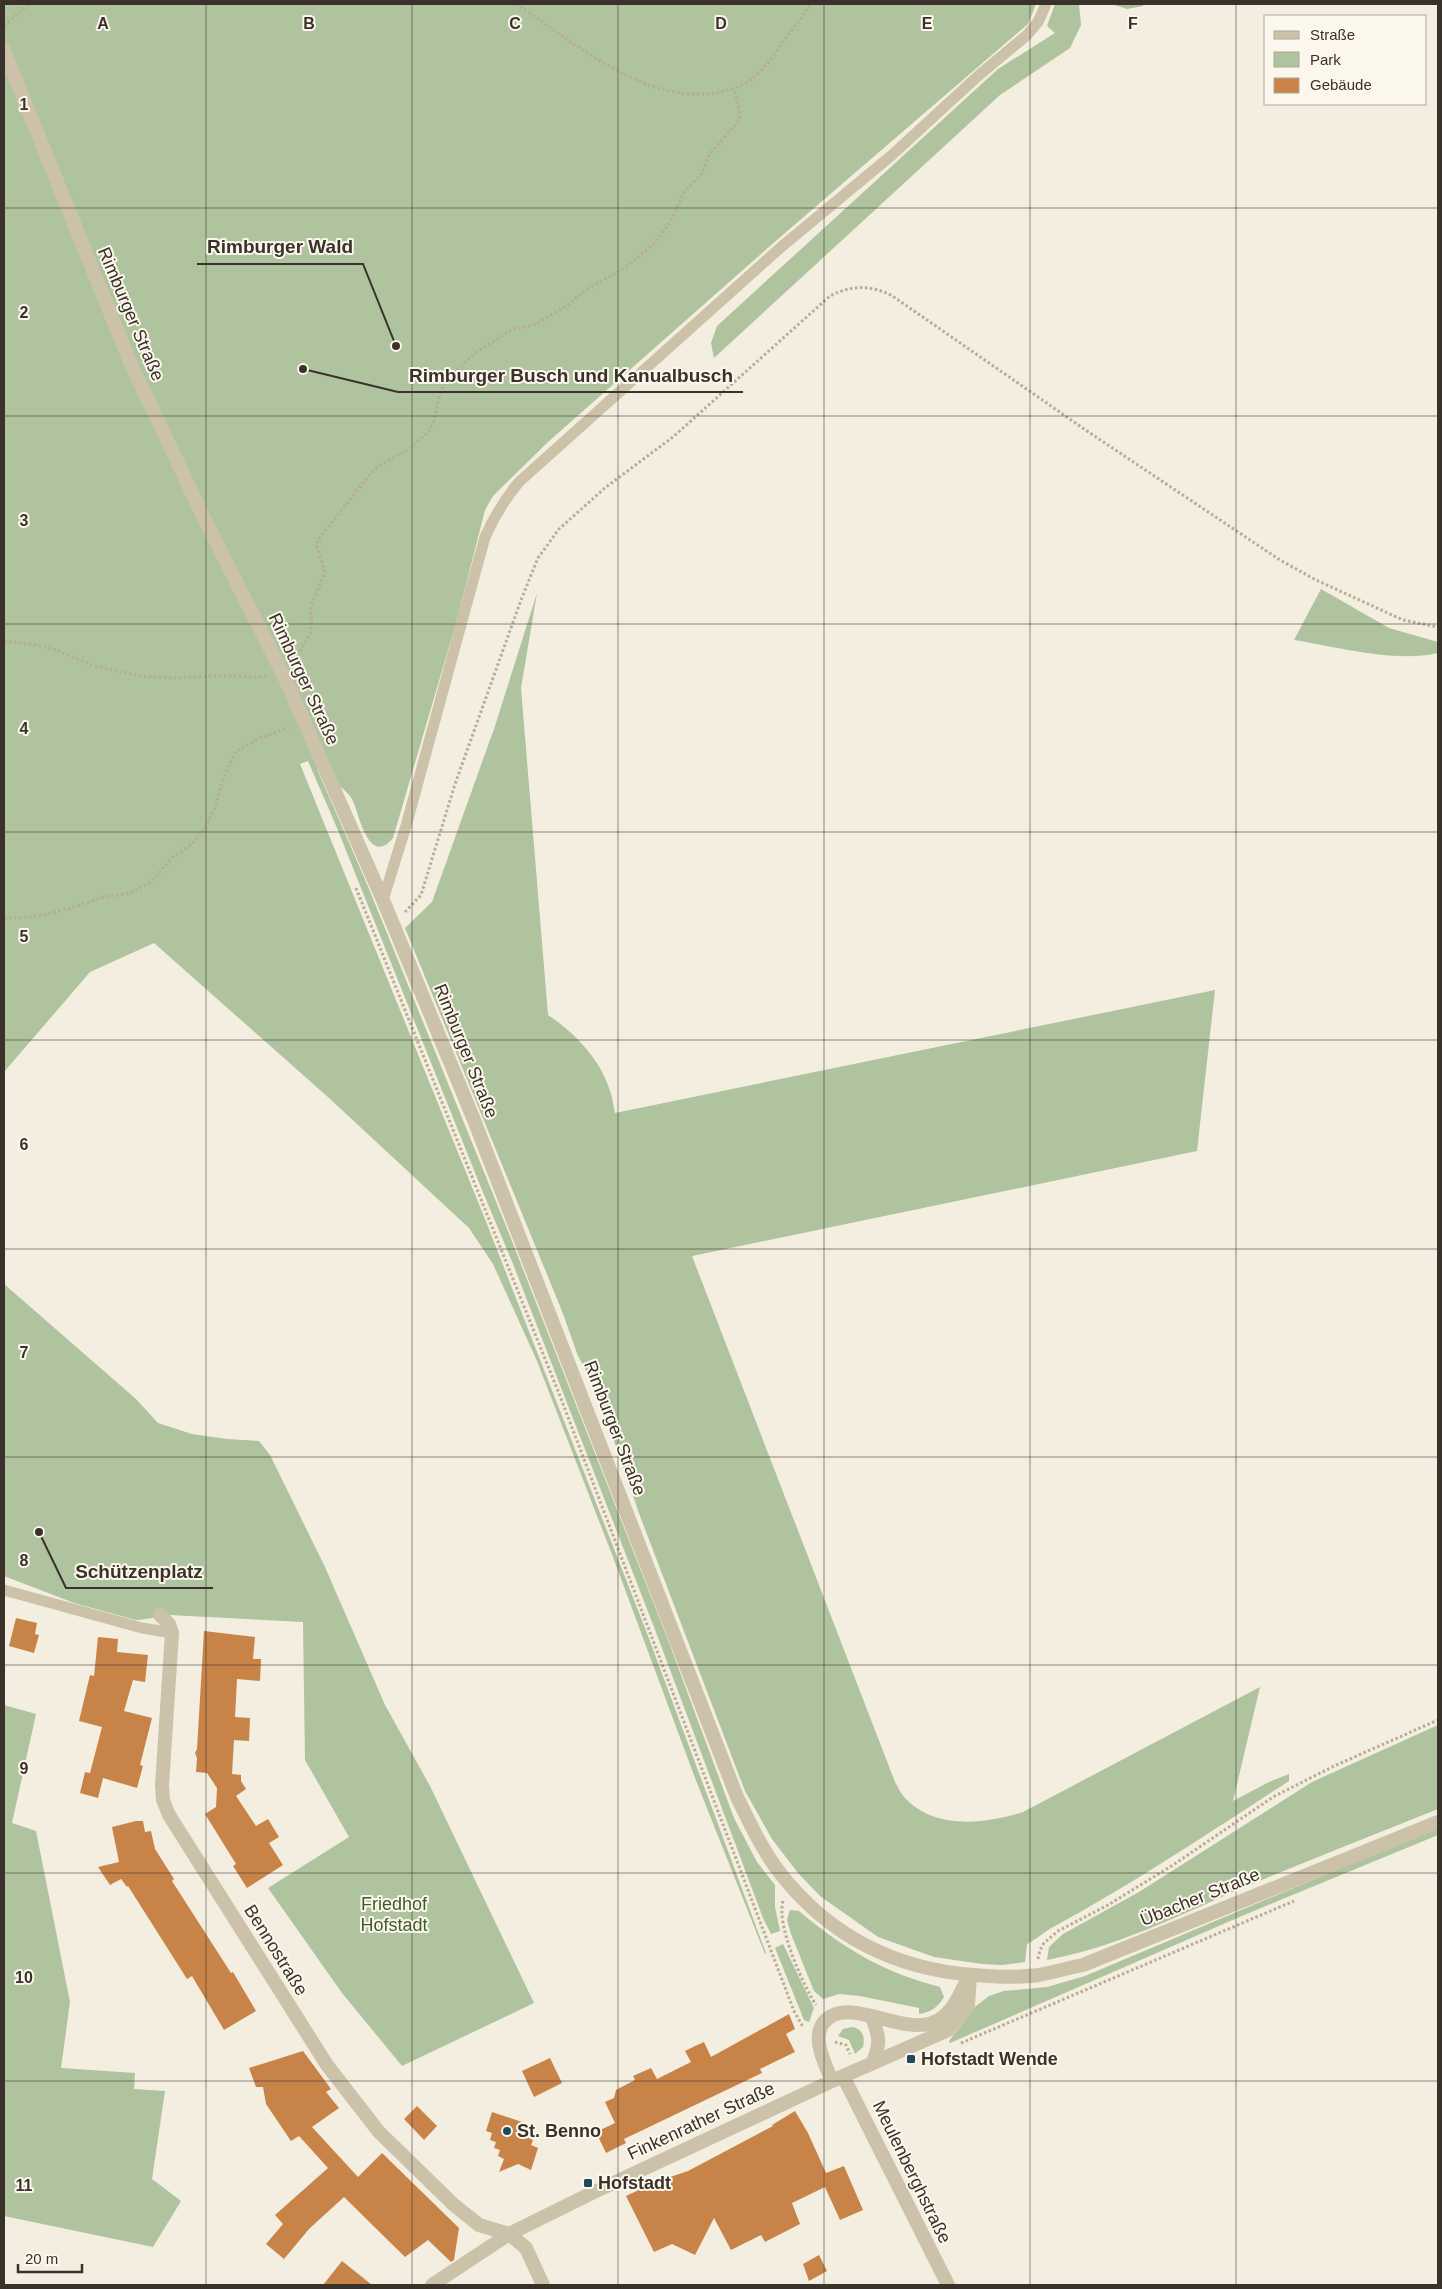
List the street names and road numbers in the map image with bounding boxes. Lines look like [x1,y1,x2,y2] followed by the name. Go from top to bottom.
[94,244,168,384] street label: Rimburger Straße
[265,610,343,748] street label: Rimburger Straße
[430,981,502,1121] street label: Rimburger Straße
[580,1358,650,1498] street label: Rimburger Straße
[1137,1864,1263,1930] street label: Übacher Straße
[240,1901,312,1999] street label: Bennostraße
[624,2078,778,2164] street label: Finkenrather Straße
[869,2097,955,2247] street label: Meulenberghstraße

